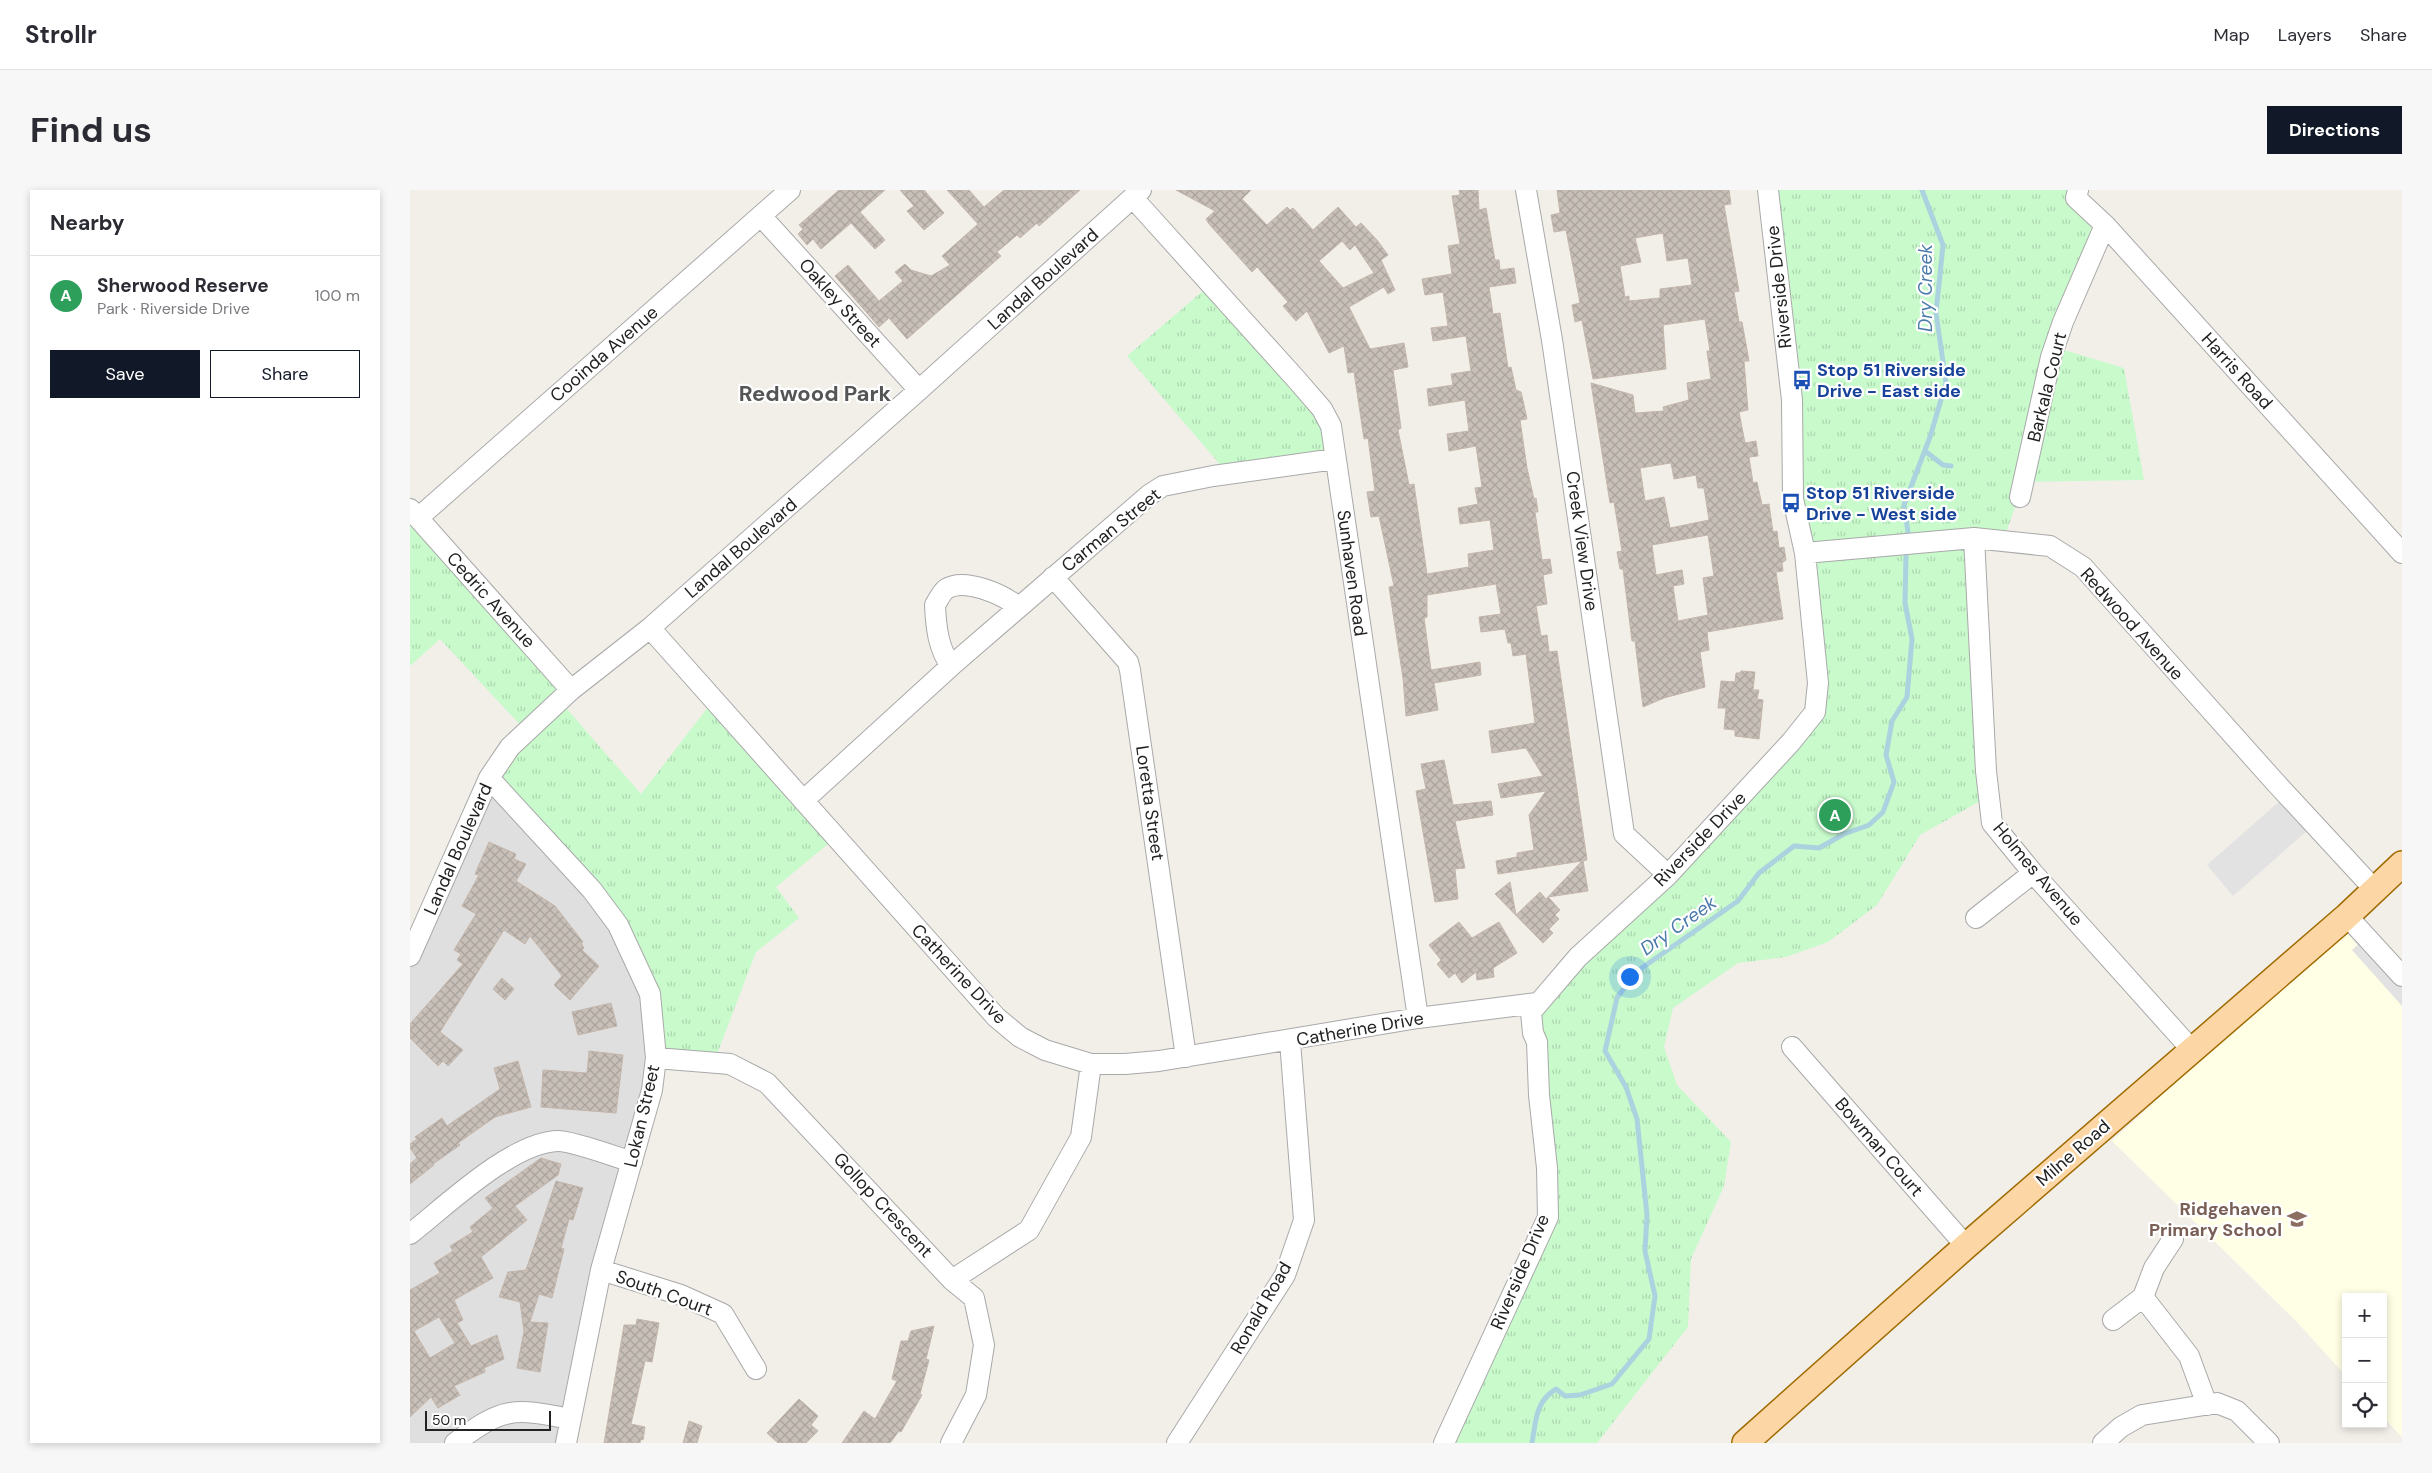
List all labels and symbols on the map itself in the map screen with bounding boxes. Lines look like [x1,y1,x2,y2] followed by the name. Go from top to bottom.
[982,223,1104,335] street label: Landal Boulevard
[1761,224,1797,350] street label: Riverside Drive
[1913,244,1938,332] water label: Dry Creek
[793,253,887,353] street label: Oakley Street
[545,300,663,408] street label: Cooinda Avenue
[2196,328,2278,414] street label: Harris Road
[2022,330,2072,444] street label: Barkala Court
[1817,358,1966,403] place label: Stop 51 Riverside Drive - East side
[1791,369,1813,391] bus stop icon: Stop 51 Riverside Drive - East side
[739,379,891,408] district label: Redwood Park
[1560,470,1604,612] street label: Creek View Drive
[1806,481,1957,526] place label: Stop 51 Riverside Drive - West side
[1056,482,1166,578] street label: Carman Street
[680,492,802,604] street label: Landal Boulevard
[1780,492,1802,514] bus stop icon: Stop 51 Riverside Drive - West side
[1331,508,1373,638] street label: Sunhaven Road
[441,547,541,653] street label: Cedric Avenue
[2075,563,2189,685] street label: Redwood Avenue
[1130,744,1170,862] street label: Loretta Street
[418,779,498,919] street label: Landal Boulevard
[1649,786,1751,892] street label: Riverside Drive
[1819,796,1851,834] pin: A
[1988,817,2088,931] street label: Holmes Avenue
[1635,890,1722,961] water label: Dry Creek
[906,919,1012,1029] street label: Catherine Drive
[1617,964,1643,990] your location
[1294,1006,1426,1052] street label: Catherine Drive
[619,1062,665,1170] street label: Lokan Street
[1829,1093,1929,1201] street label: Bowman Court
[2031,1114,2115,1192] street label: Milne Road
[828,1147,938,1263] street label: Gollop Crescent
[2149,1197,2282,1242] place label: Ridgehaven Primary School
[2286,1208,2308,1230] school or university icon: Ridgehaven Primary School
[1485,1211,1555,1333] street label: Riverside Drive
[1225,1257,1297,1359] street label: Ronald Road
[612,1264,716,1322] street label: South Court
[425,1408,551,1431] scale bar

